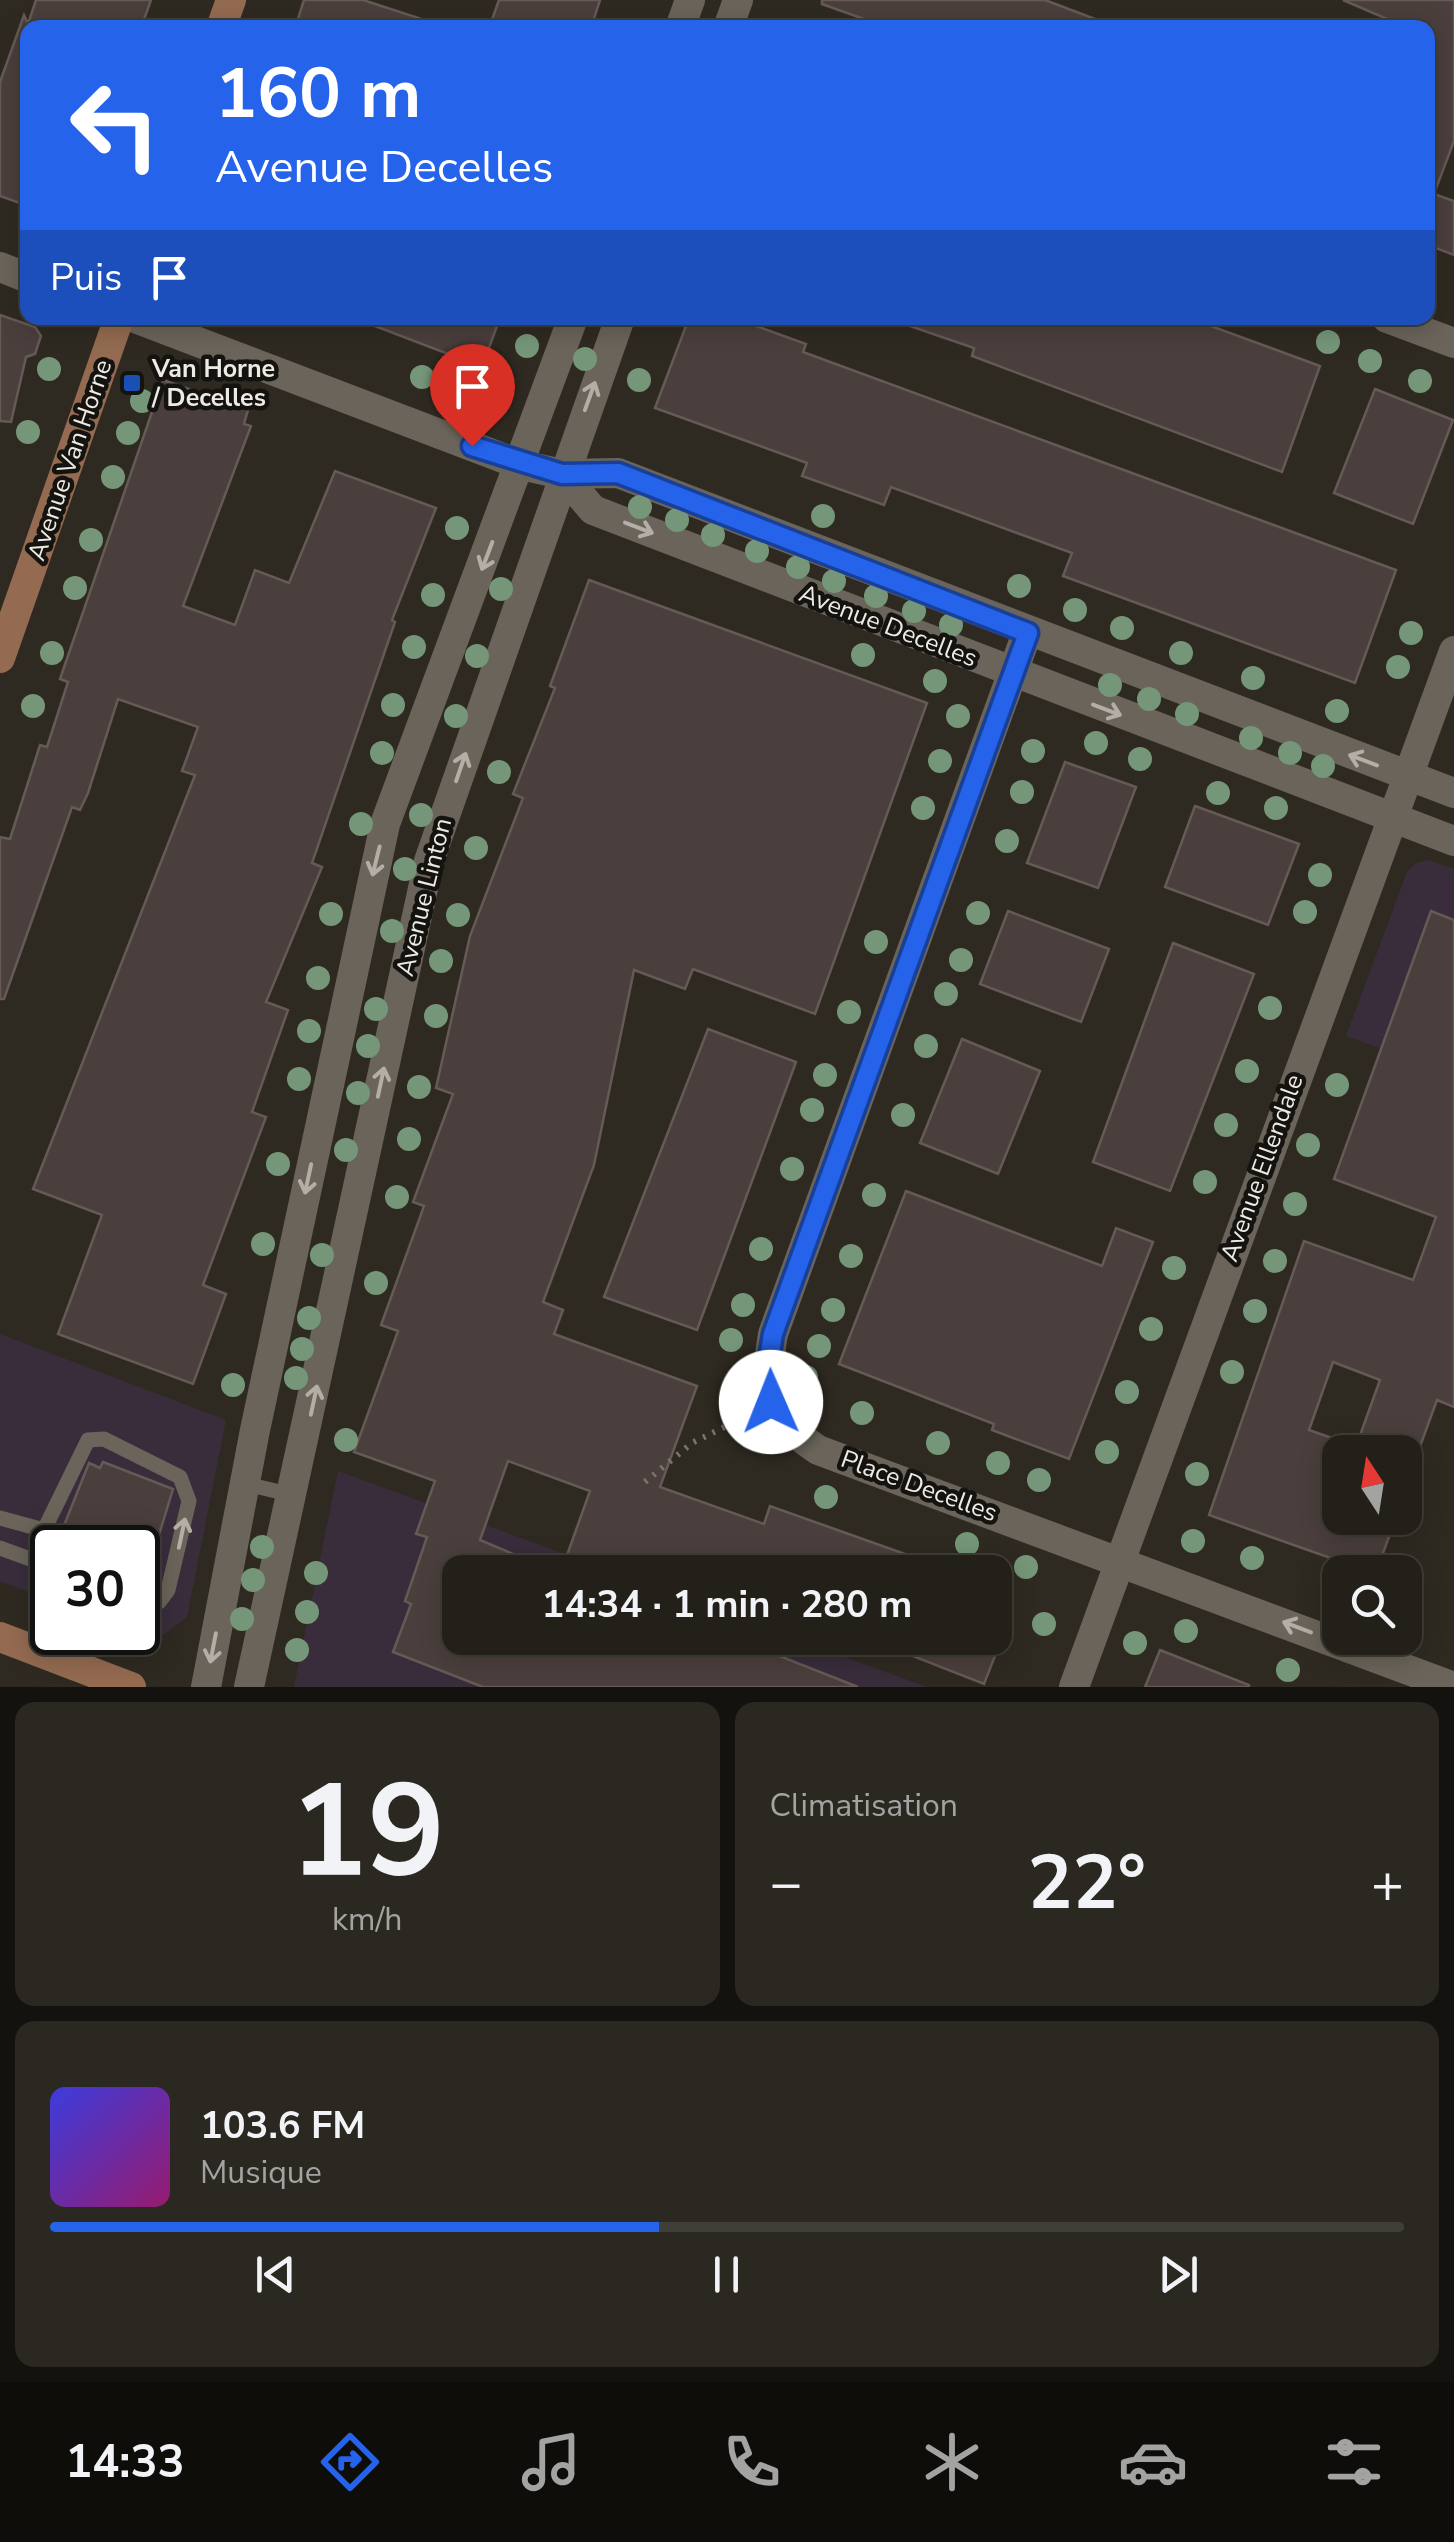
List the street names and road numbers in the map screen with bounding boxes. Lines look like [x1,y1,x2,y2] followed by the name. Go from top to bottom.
[20,355,120,565] street label: Avenue Van Horne
[794,576,982,676] street label: Avenue Decelles
[388,814,460,980] street label: Avenue Linton
[1212,1070,1312,1266] street label: Avenue Ellendale
[836,1442,1002,1530] street label: Place Decelles

